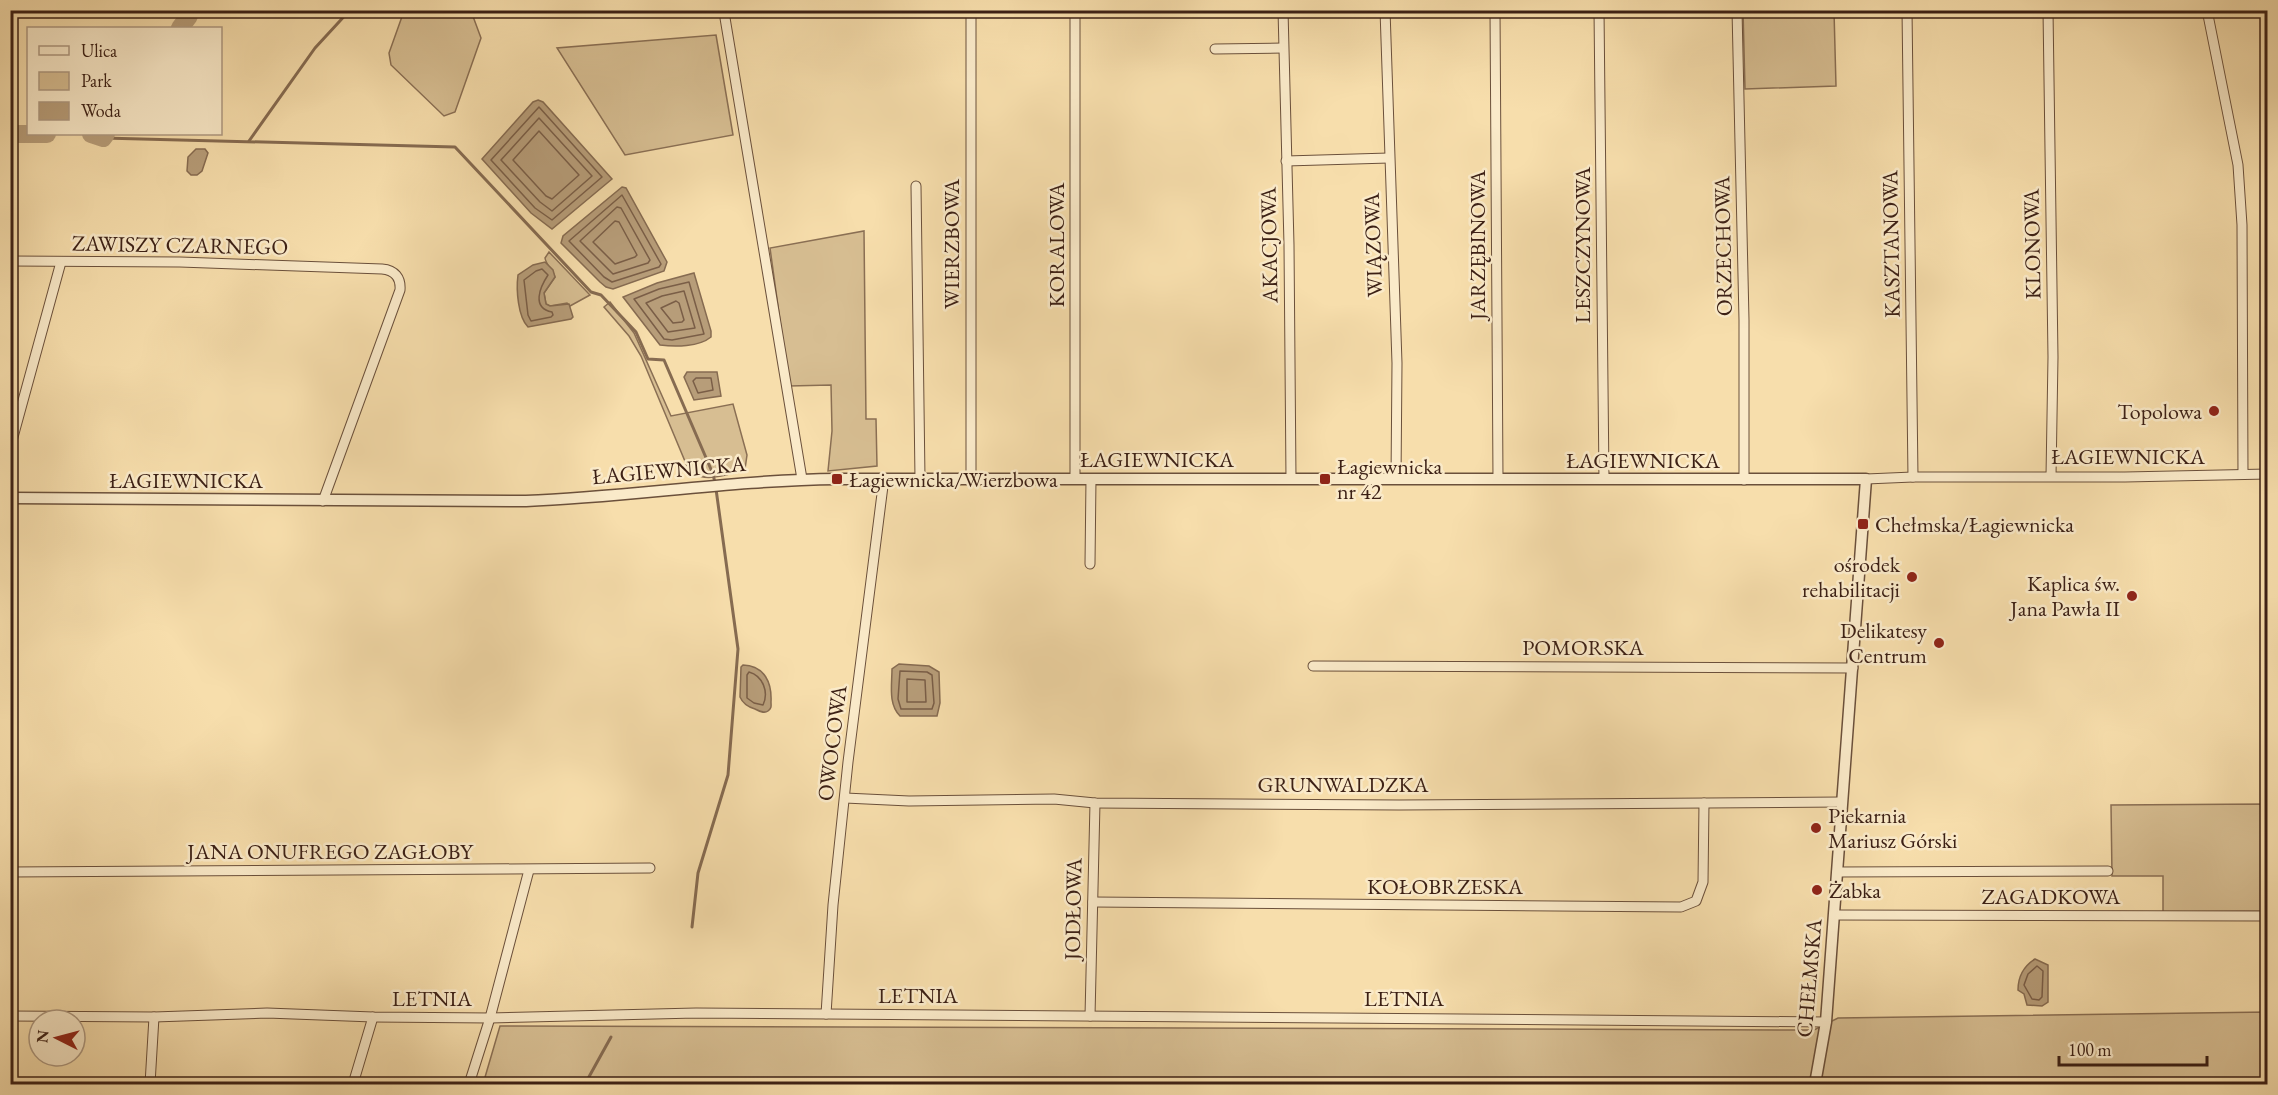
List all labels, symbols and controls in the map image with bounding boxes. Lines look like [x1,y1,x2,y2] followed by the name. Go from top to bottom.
[27,27,222,135] legend
[81,39,118,62] text: Ulica
[81,69,112,92] text: Park
[81,99,122,122] text: Woda
[1568,166,1597,323] street label: LESZCZYNOWA
[1463,169,1492,322] street label: JARZĘBINOWA
[1875,169,1907,318] street label: KASZTANOWA
[1707,175,1739,316] street label: ORZECHOWA
[937,178,966,309] street label: WIERZBOWA
[1042,182,1071,307] street label: KORALOWA
[1253,186,1285,304] street label: AKACJOWA
[2017,188,2047,300] street label: KLONOWA
[1357,191,1389,298] street label: WIĄZOWA
[72,229,288,261] street label: ZAWISZY CZARNEGO
[2117,397,2202,426] place label: Topolowa
[2207,404,2221,418] marker: Topolowa
[2051,442,2206,471] street label: ŁAGIEWNICKA
[1080,445,1235,474] street label: ŁAGIEWNICKA
[1566,446,1721,475] street label: ŁAGIEWNICKA
[591,449,748,491] street label: ŁAGIEWNICKA
[1337,452,1443,506] place label: Łagiewnicka nr 42
[849,465,1058,494] place label: Łagiewnicka/Wierzbowa
[109,466,264,495] street label: ŁAGIEWNICKA
[830,472,844,486] marker: Łagiewnicka/Wierzbowa
[1318,472,1332,486] marker: Łagiewnicka nr 42
[1875,510,2074,539] place label: Chełmska/Łagiewnicka
[1856,517,1870,531] marker: Chełmska/Łagiewnicka
[1802,550,1901,604] place label: ośrodek rehabilitacji
[2008,569,2121,623] place label: Kaplica św. Jana Pawła II
[1905,570,1919,584] marker: ośrodek rehabilitacji
[2125,589,2139,603] marker: Kaplica św. Jana Pawła II
[1840,616,1927,670] place label: Delikatesy Centrum
[1522,633,1645,662] street label: POMORSKA
[1932,636,1946,650] marker: Delikatesy Centrum
[811,683,854,803] street label: OWOCOWA
[1258,770,1429,799] street label: GRUNWALDZKA
[1828,801,1957,855] place label: Piekarnia Mariusz Górski
[1809,821,1823,835] marker: Piekarnia Mariusz Górski
[185,837,474,866] street label: JANA ONUFREGO ZAGŁOBY
[1058,857,1088,962] street label: JODŁOWA
[1367,872,1524,901] street label: KOŁOBRZESKA
[1829,876,1881,905] place label: Żabka
[1981,882,2121,911] street label: ZAGADKOWA
[1810,883,1824,897] marker: Żabka
[1789,917,1829,1039] street label: CHEŁMSKA
[878,981,959,1010] street label: LETNIA
[392,984,473,1013] street label: LETNIA
[1364,984,1445,1013] street label: LETNIA
[27,1008,87,1068] north arrow
[31,1029,54,1044] text: N
[2059,1029,2208,1067] scale bar
[2068,1038,2112,1061] text: 100 m

